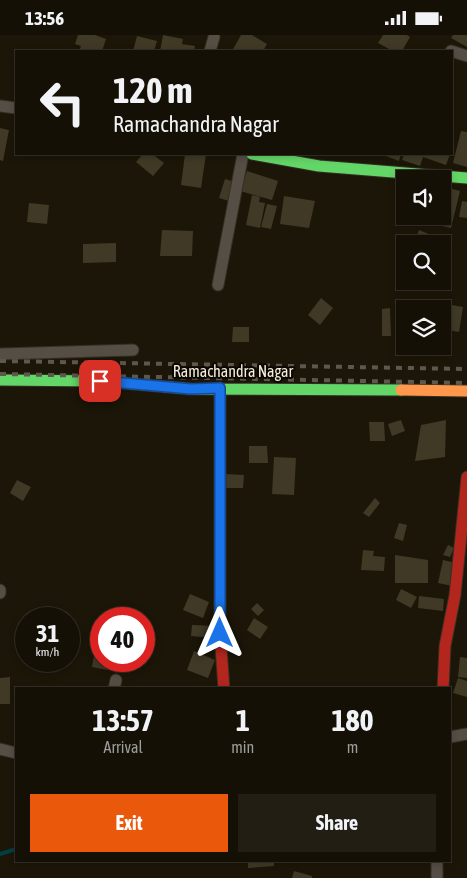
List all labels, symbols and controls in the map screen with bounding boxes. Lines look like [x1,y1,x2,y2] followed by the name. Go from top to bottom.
[25,7,64,29] text: 13:56
[30,70,95,135] icon: left
[113,70,192,110] text: 120 m
[113,111,279,137] text: Ramachandra Nagar
[396,170,451,355] map controls
[396,170,451,225] button: sound
[396,235,451,290] button: search
[396,300,451,355] button: layers
[79,360,121,402] pin
[173,362,294,381] street label: Ramachandra Nagar
[86,367,114,395] icon: arrive
[193,606,245,658] position arrow
[90,607,155,672] speed limit sign: 40
[36,619,59,647] text: 31
[36,645,59,659] text: km/h
[92,703,154,737] text: 13:57
[236,703,250,737] text: 1
[331,703,374,737] text: 180
[104,738,143,756] text: Arrival
[231,738,254,756] text: min
[347,738,358,756] text: m
[30,794,228,852] button: Exit
[238,794,436,852] button: Share

